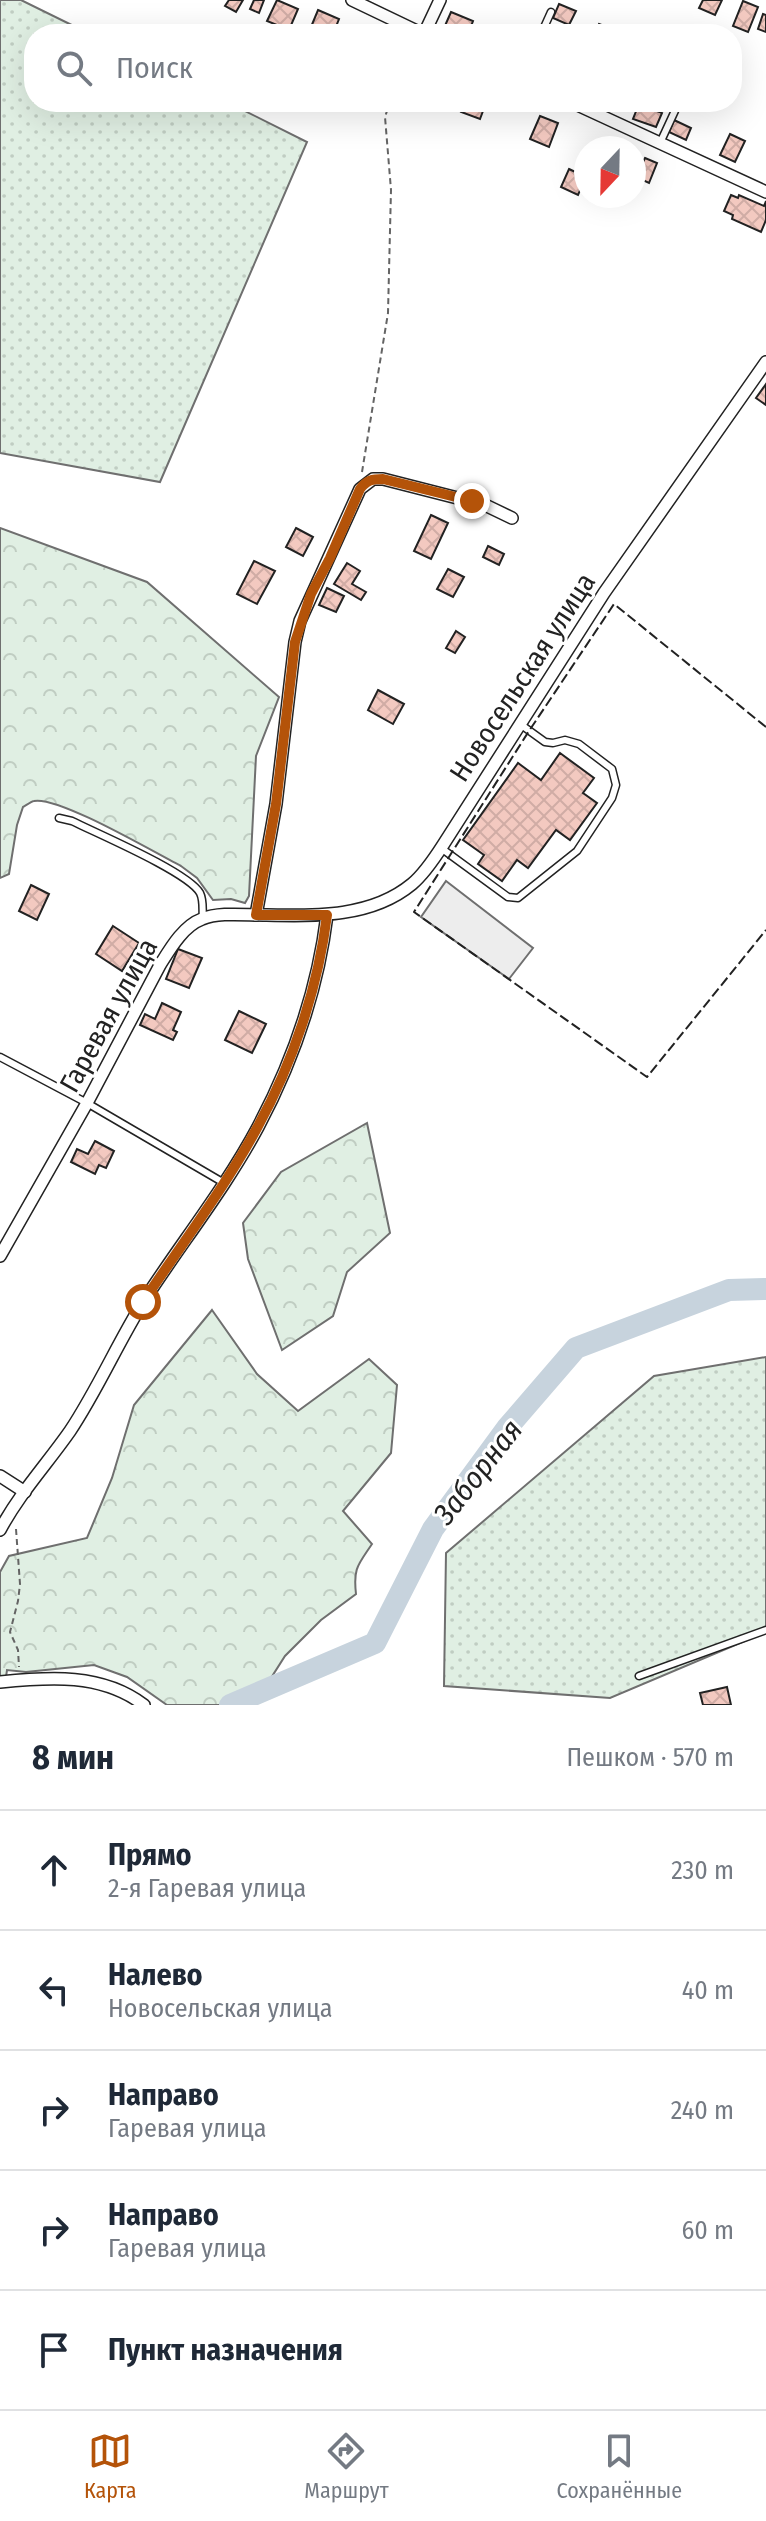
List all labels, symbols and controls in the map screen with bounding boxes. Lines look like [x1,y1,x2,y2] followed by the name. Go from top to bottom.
[24,24,742,112] search box
[52,46,96,90] icon: search
[116,50,193,86] text: Поиск
[574,136,646,208] north arrow
[454,483,490,519] route end
[443,567,602,788] street label: Новосельская улица
[53,933,164,1098] street label: Гаревая улица
[125,1284,161,1320] route start
[425,1412,530,1532] water label: Заборная
[32,1737,114,1778] text: 8 мин
[566,1742,734,1773] text: Пешком · 570 m
[108,1837,192,1873] text: Прямо
[32,1848,76,1892] icon: ahead
[671,1855,734,1886] text: 230 m
[108,1873,306,1904] text: 2-я Гаревая улица
[108,1957,203,1993] text: Налево
[32,1968,76,2012] icon: left
[682,1975,734,2006] text: 40 m
[108,1993,333,2024] text: Новосельская улица
[108,2077,219,2113] text: Направо
[32,2088,76,2132] icon: right
[671,2095,734,2126] text: 240 m
[108,2113,266,2144] text: Гаревая улица
[108,2197,219,2233] text: Направо
[32,2208,76,2252] icon: right
[681,2215,734,2246] text: 60 m
[108,2233,266,2264] text: Гаревая улица
[32,2328,76,2372] icon: arrive
[108,2332,343,2368] text: Пункт назначения
[84,2429,136,2504] tab: Карта
[304,2429,389,2504] tab: Маршрут
[556,2429,682,2504] tab: Сохранённые

